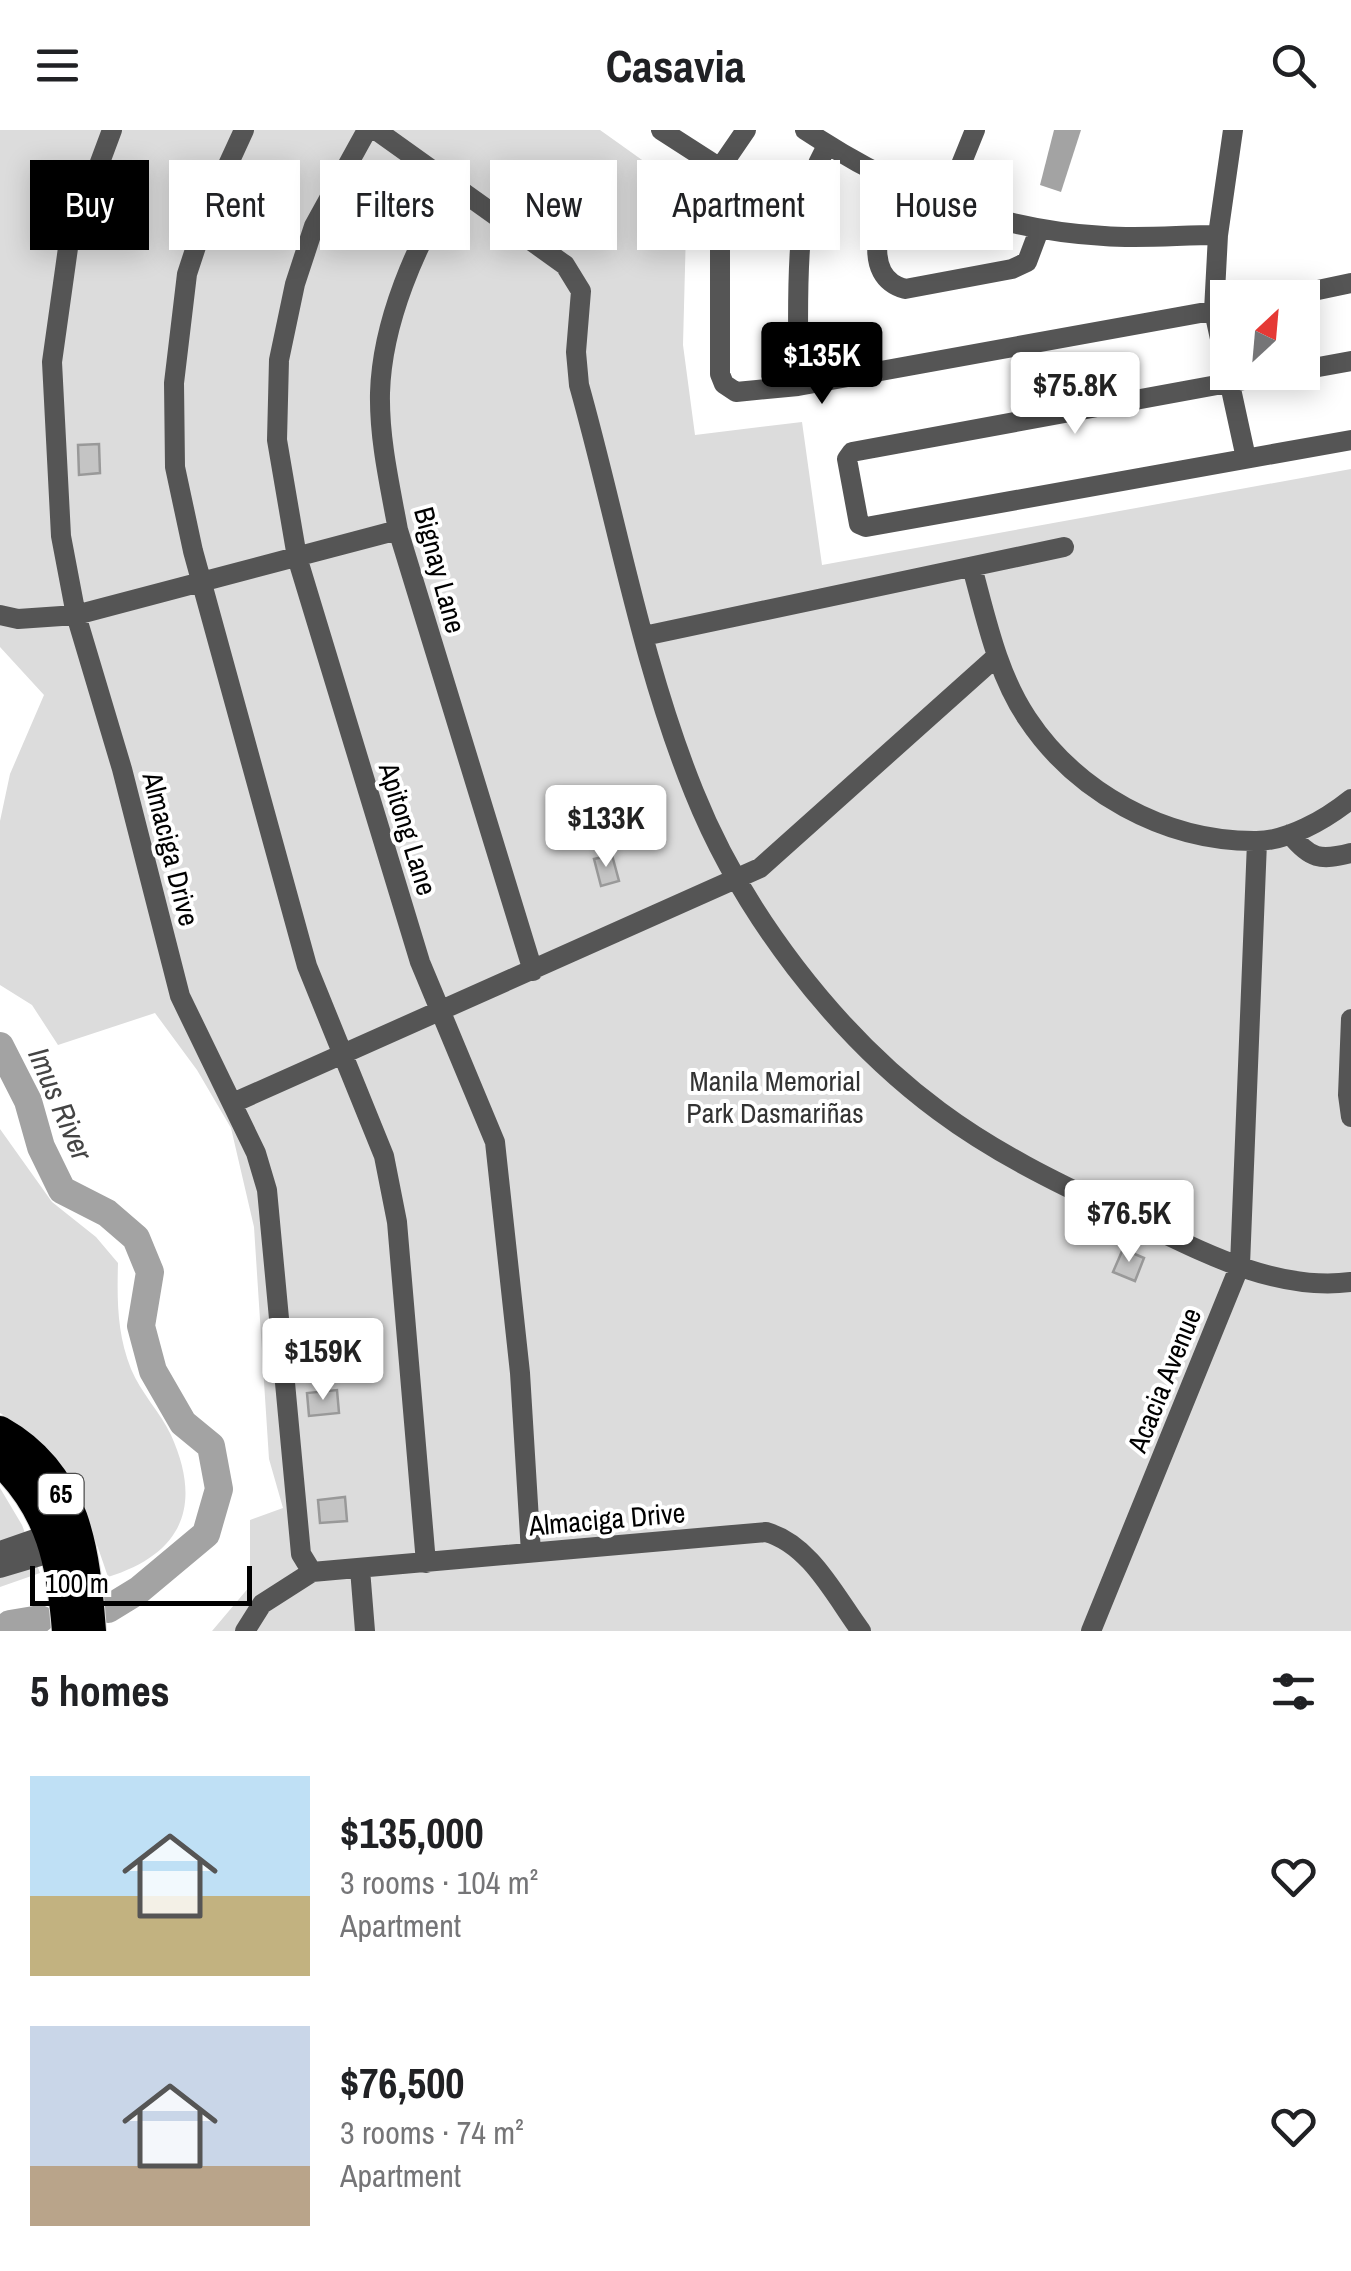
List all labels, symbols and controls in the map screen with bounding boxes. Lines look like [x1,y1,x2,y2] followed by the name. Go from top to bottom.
[606,35,745,96] text: Casavia
[30,38,85,93] icon: menu
[1266,38,1321,93] icon: search
[30,160,149,250] chip: Buy
[169,160,300,250] chip: Rent
[320,160,470,250] chip: Filters
[490,160,617,250] chip: New
[637,160,840,250] chip: Apartment
[860,160,1013,250] chip: House
[1210,280,1320,390] north arrow
[1210,280,1320,390] map controls
[752,322,892,407] pin: $135K
[783,333,861,376] text: $135K
[994,352,1156,437] pin: $75.8K
[1033,363,1117,406] text: $75.8K
[405,503,475,637] street label: Bignay Lane
[370,757,446,900] street label: Apitong Lane
[133,767,208,930] street label: Almaciga Drive
[536,785,676,870] pin: $133K
[567,796,645,839] text: $133K
[19,1041,103,1167] water label: Imus River
[686,1062,864,1132] park label: Manila Memorial Park Dasmariñas
[1048,1180,1210,1265] pin: $76.5K
[1087,1191,1171,1234] text: $76.5K
[1117,1302,1210,1459] street label: Acacia Avenue
[253,1318,393,1403] pin: $159K
[284,1329,362,1372] text: $159K
[38,1474,84,1514] road number: 65
[526,1493,687,1545] street label: Almaciga Drive
[30,1561,252,1606] scale bar
[45,1564,109,1602] text: 100 m
[30,1663,170,1719] text: 5 homes
[1266,1664,1321,1719] icon: filters
[340,1805,484,1861] text: $135,000
[110,1816,230,1936] icon: home
[1266,1849,1321,1904] icon: heart
[340,1861,538,1904] text: 3 rooms · 104 m²
[340,1904,461,1947] text: Apartment
[340,2055,465,2111] text: $76,500
[110,2066,230,2186] icon: home
[1266,2099,1321,2154] icon: heart
[340,2111,524,2154] text: 3 rooms · 74 m²
[340,2154,461,2197] text: Apartment

